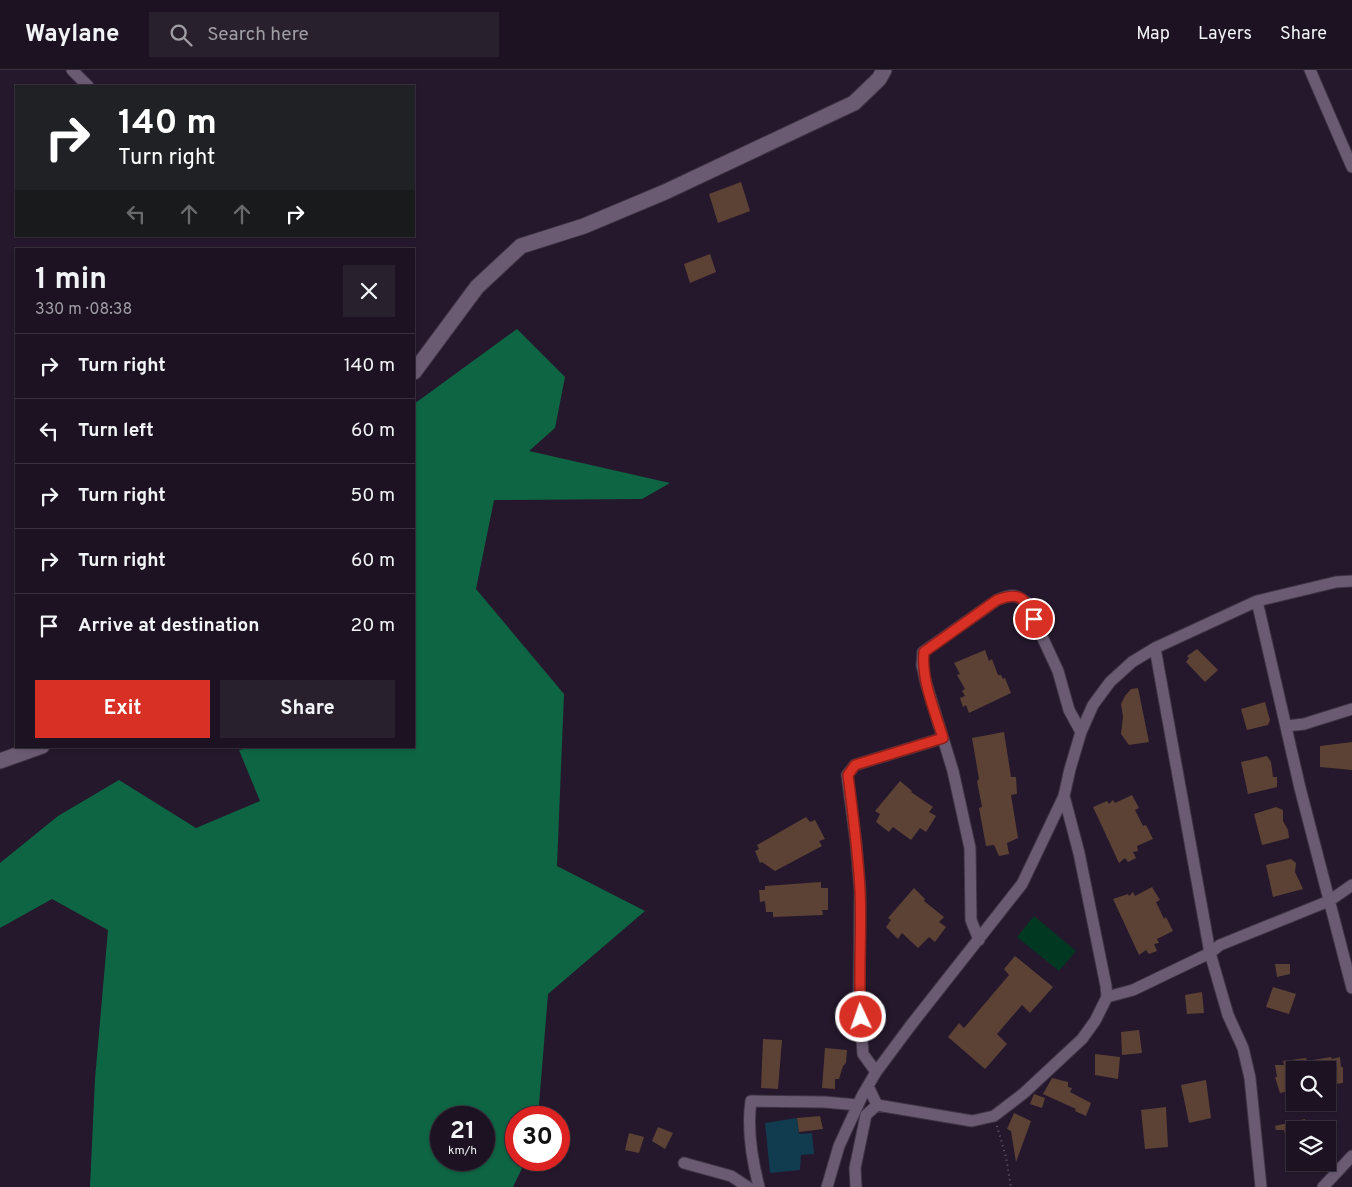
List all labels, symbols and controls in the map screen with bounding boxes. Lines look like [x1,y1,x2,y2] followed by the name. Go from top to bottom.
[149,12,499,57] search box
[25,20,119,50] text: Waylane
[167,21,195,49] icon: search
[207,23,309,47] text: Search here
[1136,23,1170,46] text: Map
[1198,23,1252,46] text: Layers
[1280,23,1327,46] text: Share
[118,102,217,146] text: 140 m
[35,105,100,170] icon: right
[118,145,215,172] text: Turn right
[122,200,150,228] icon: left
[175,200,203,228] icon: ahead
[228,200,256,228] icon: ahead
[281,200,309,228] icon: right
[35,262,107,299] text: 1 min
[343,265,395,317] button: close
[35,300,132,320] text: 330 m · 08:38
[35,352,63,380] icon: right
[78,354,166,378] text: Turn right
[344,354,395,378] text: 140 m
[35,417,63,445] icon: left
[78,419,154,443] text: Turn left
[351,419,395,443] text: 60 m
[35,482,63,510] icon: right
[78,484,166,508] text: Turn right
[350,484,395,508] text: 50 m
[35,547,63,575] icon: right
[78,549,166,573] text: Turn right
[351,549,395,573] text: 60 m
[1013,598,1055,640] pin
[1020,605,1048,633] icon: arrive
[35,612,63,640] icon: arrive
[78,614,259,638] text: Arrive at destination
[351,614,395,638] text: 20 m
[35,680,210,738] button: Exit
[220,680,395,738] button: Share
[834,990,886,1042] position arrow
[1286,1061,1336,1171] map controls
[1286,1061,1336,1111] button: search
[505,1106,570,1171] speed limit sign: 30
[450,1116,475,1148] text: 21
[1286,1121,1336,1171] button: layers
[448,1143,477,1159] text: km/h

